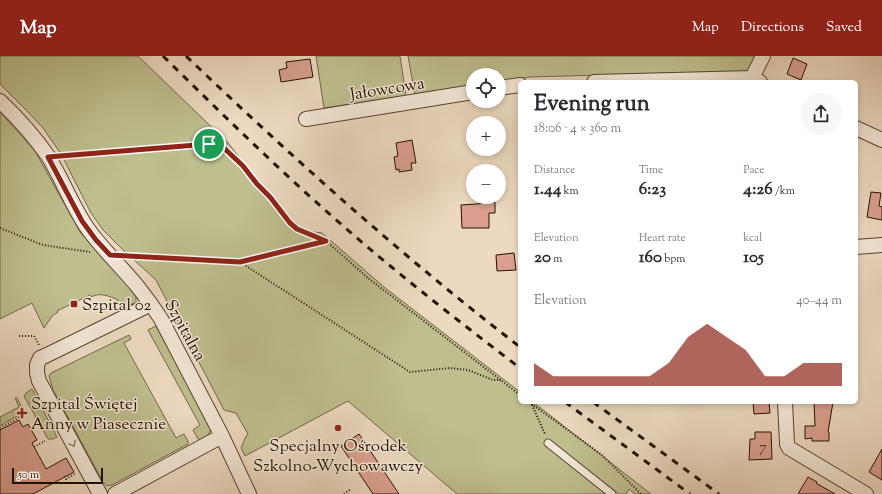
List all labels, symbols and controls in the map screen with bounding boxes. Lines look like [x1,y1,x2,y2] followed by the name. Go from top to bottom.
[20,15,57,42] text: Map
[692,18,719,38] text: Map
[741,18,804,38] text: Directions
[826,18,862,38] text: Saved
[466,68,506,204] map controls
[466,68,506,108] button: locate
[347,72,427,108] street label: Jałowcowa
[534,89,650,121] text: Evening run
[800,93,842,135] button: share
[466,116,506,156] button: +
[534,120,621,138] text: 18:06 · 4 × 360 m
[192,127,226,161] pin
[198,133,220,155] icon: arrive
[534,162,575,178] text: Distance
[639,162,663,178] text: Time
[743,162,764,178] text: Pace
[466,164,506,204] button: −
[534,178,561,202] text: 1.44
[639,178,666,202] text: 6:23
[743,178,773,202] text: 4:26
[561,183,579,199] text: km
[773,183,795,199] text: /km
[534,230,579,246] text: Elevation
[639,230,686,246] text: Heart rate
[743,230,762,246] text: kcal
[534,246,551,270] text: 20
[639,246,662,270] text: 160
[743,246,764,270] text: 105
[551,251,562,267] text: m
[662,251,685,267] text: bpm
[534,292,587,310] text: Elevation
[796,292,842,310] text: 40–44 m
[82,294,152,318] place label: Szpital 02
[158,296,211,366] street label: Szpitalna
[69,299,79,309] marker: Szpital 02
[31,393,166,437] place label: Szpital Świętej Anny w Piasecznie
[16,407,28,419] marker: Szpital Świętej Anny w Piasecznie
[333,423,343,433] marker: Specjalny Ośrodek Szkolno-Wychowawczy
[253,435,423,479] place label: Specjalny Ośrodek Szkolno-Wychowawczy
[759,438,767,459] house number: 7
[68,440,75,447] one-way arrow
[12,466,103,485] scale bar
[18,467,39,483] text: 50 m

